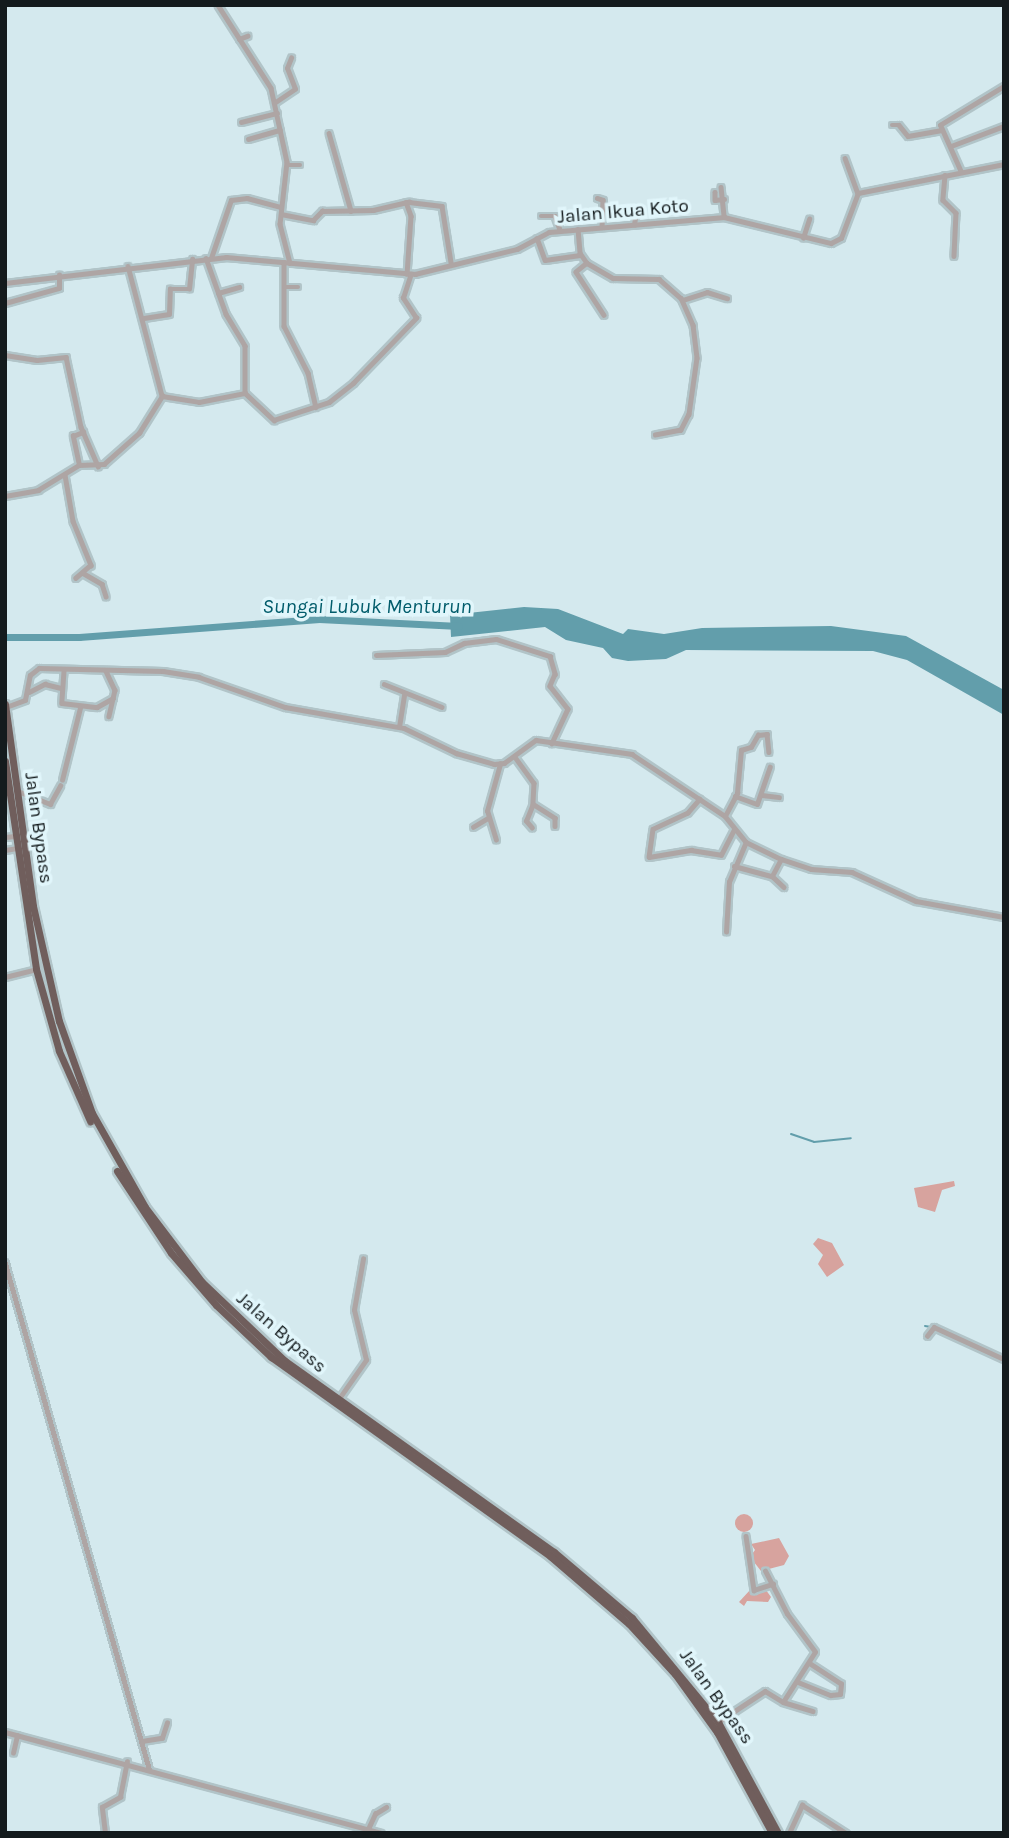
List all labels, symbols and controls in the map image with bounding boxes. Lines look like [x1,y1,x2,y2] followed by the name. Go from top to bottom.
[556,195,690,229] street label: Jalan Ikua Koto
[262,593,472,619] water label: Sungai Lubuk Menturun
[19,771,57,885] street label: Jalan Bypass
[231,1288,331,1378] street label: Jalan Bypass
[674,1645,758,1749] street label: Jalan Bypass

